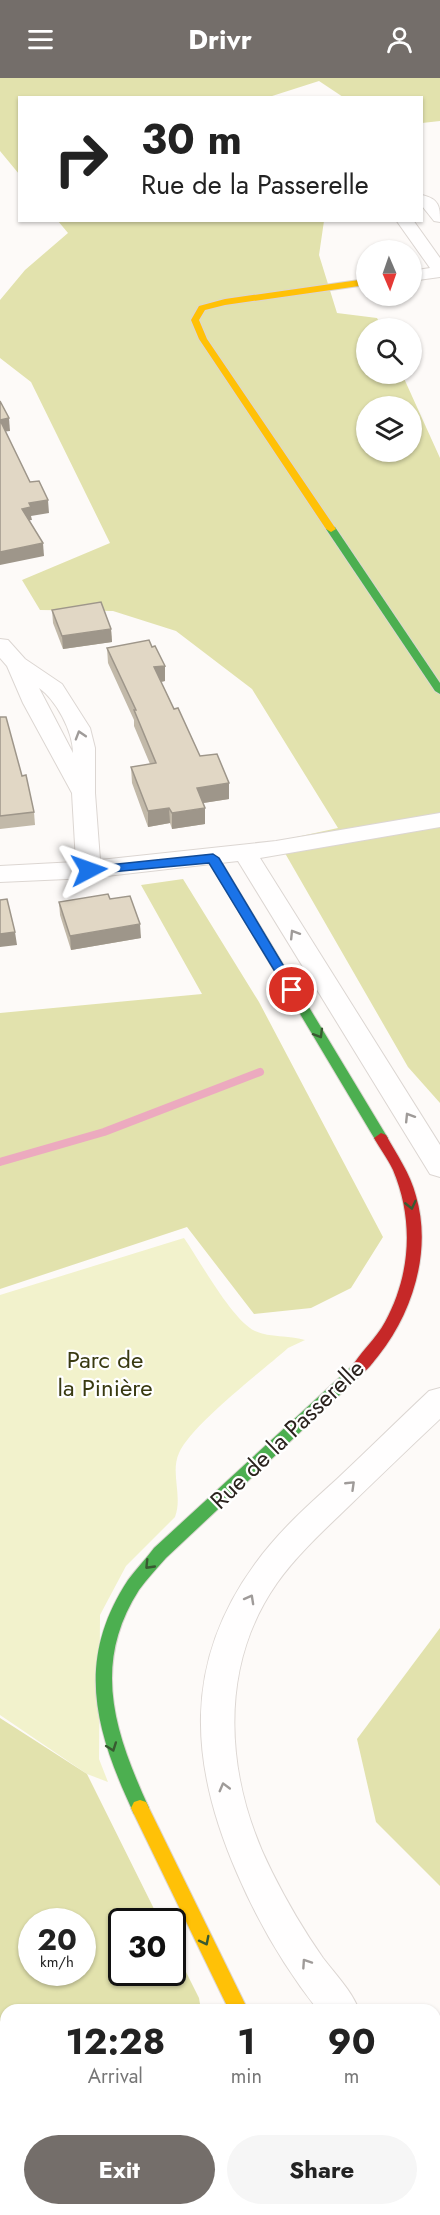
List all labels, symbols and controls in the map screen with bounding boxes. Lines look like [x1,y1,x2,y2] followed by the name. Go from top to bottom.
[188,20,252,59] text: Drivr
[24,23,57,56] icon: menu
[383,23,416,56] icon: person
[141,109,242,170] text: 30 m
[42,120,120,198] icon: right
[141,165,369,204] text: Rue de la Passerelle
[356,240,422,306] north arrow
[356,240,422,462] map controls
[356,318,422,384] button: search
[356,396,422,462] button: layers
[75,730,87,741] one-way arrow
[57,838,121,902] position arrow
[290,930,302,940] one-way arrow
[266,964,317,1015] pin
[275,973,308,1006] icon: arrive
[312,1028,323,1038] one-way arrow
[405,1113,416,1124] one-way arrow
[404,1200,417,1210] one-way arrow
[57,1342,153,1405] park label: Parc de la Pinière
[202,1351,372,1517] street label: Rue de la Passerelle
[345,1481,355,1492] one-way arrow
[145,1558,156,1568] one-way arrow
[243,1595,254,1605] one-way arrow
[105,1741,118,1751] one-way arrow
[219,1782,232,1792] one-way arrow
[108,1908,186,1986] speed limit sign: 30
[37,1918,77,1961] text: 20
[198,1935,210,1946] one-way arrow
[40,1951,74,1973] text: km/h
[302,1959,313,1970] one-way arrow
[66,2015,165,2067] text: 12:28
[237,2015,256,2067] text: 1
[328,2015,375,2067] text: 90
[88,2062,143,2091] text: Arrival
[231,2062,262,2091] text: min
[344,2062,359,2091] text: m
[24,2135,215,2204] button: Exit
[227,2135,417,2204] button: Share

